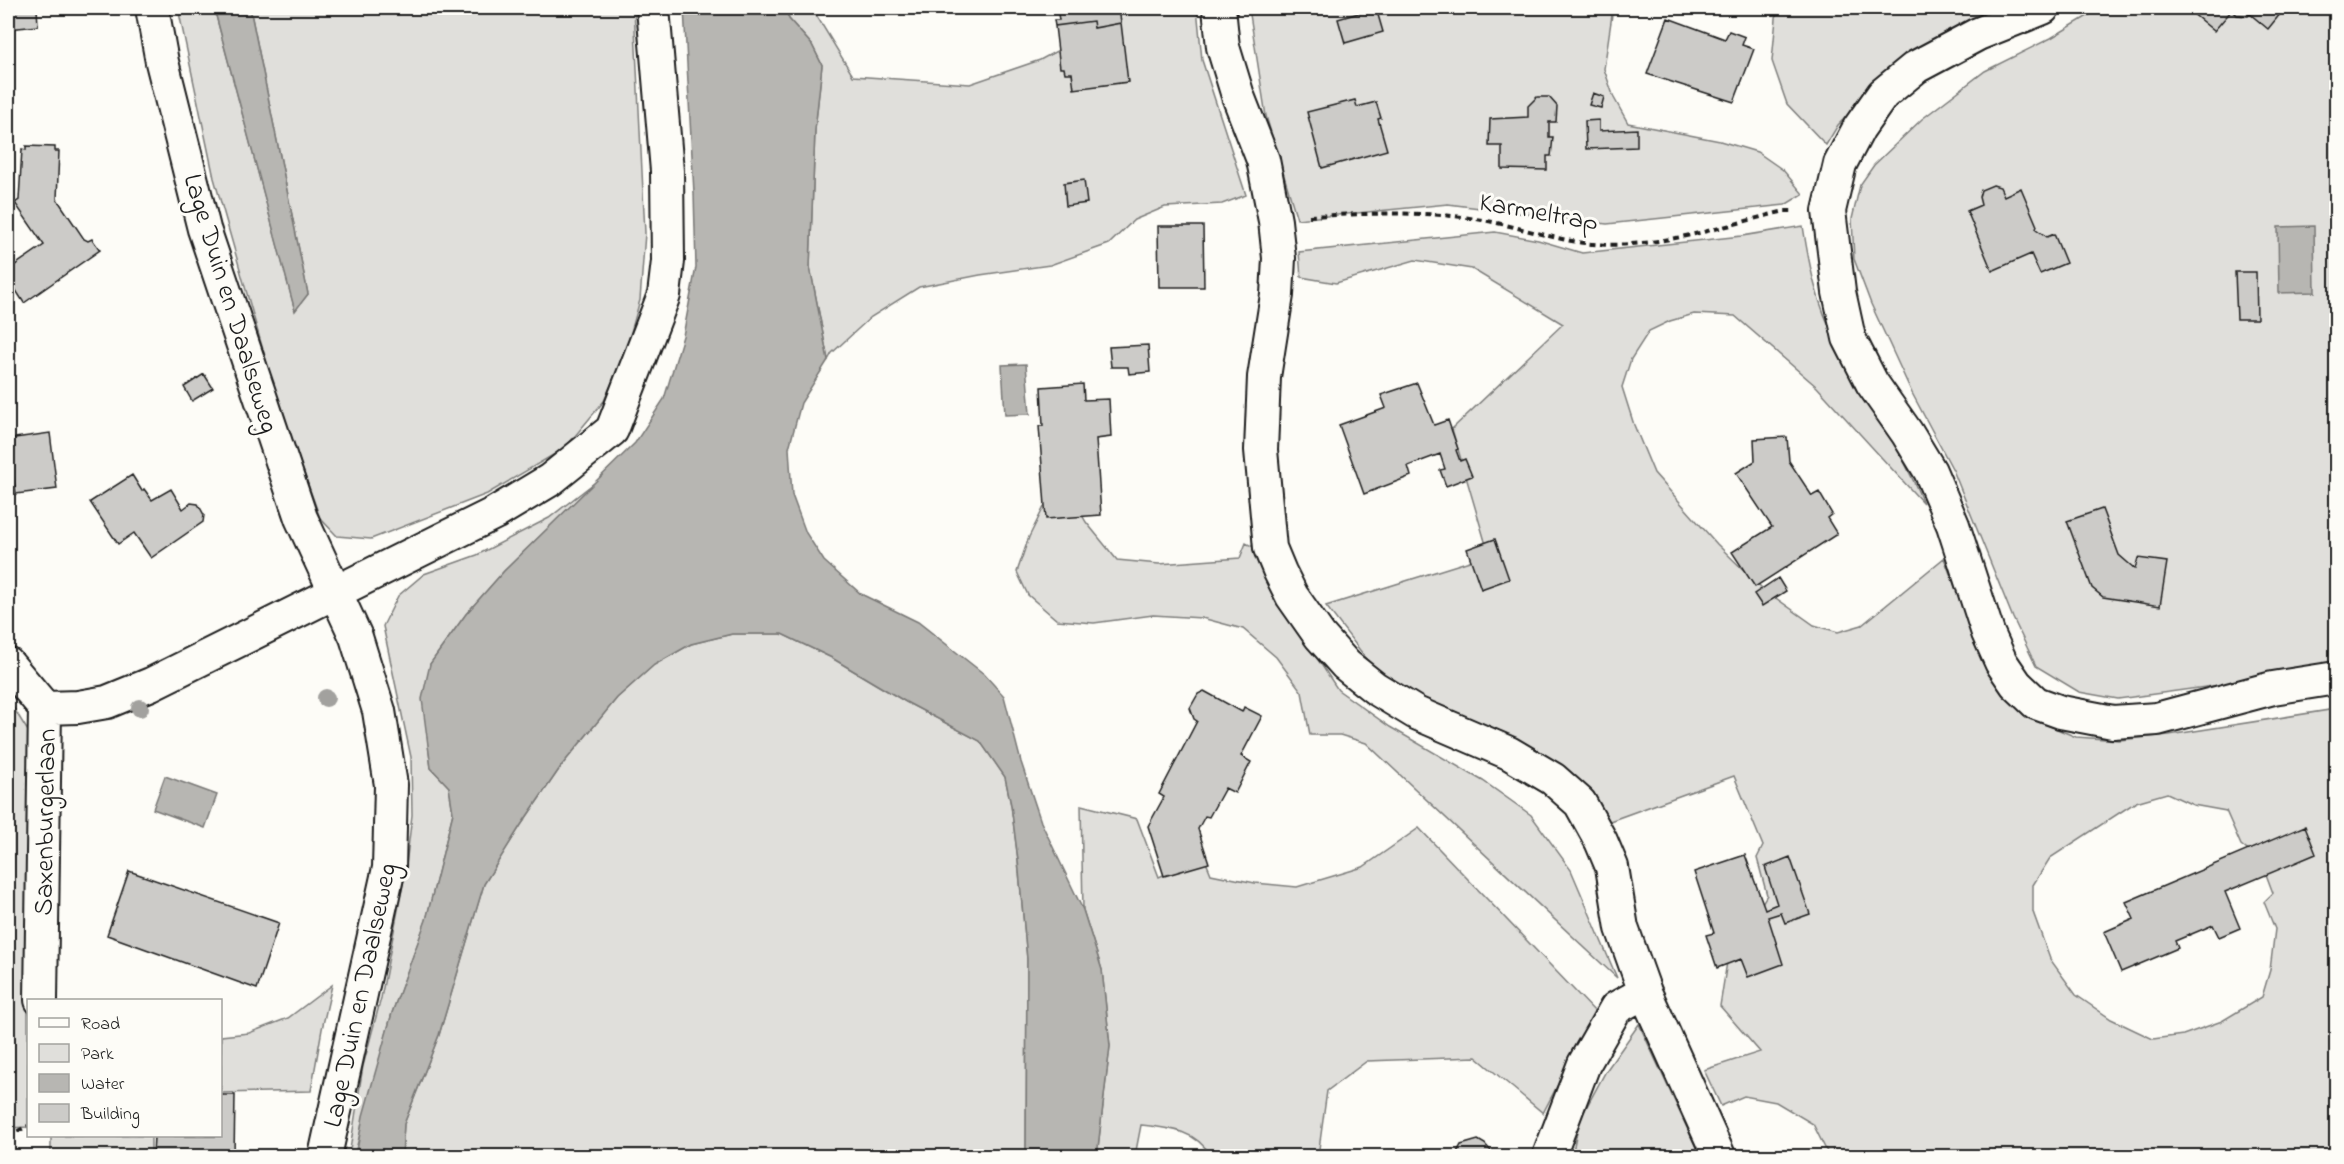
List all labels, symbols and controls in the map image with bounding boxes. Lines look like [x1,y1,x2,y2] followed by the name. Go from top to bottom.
[172,169,288,438] street label: Lage Duin en Daalseweg
[1476,184,1601,243] street label: Karmeltrap
[25,728,68,916] street label: Saxenburgerlaan
[314,860,408,1131] street label: Lage Duin en Daalseweg
[27,999,222,1137] legend
[81,1012,120,1038] text: Road
[81,1042,114,1068] text: Park
[81,1072,125,1098] text: Water
[80,1102,140,1129] text: Building

